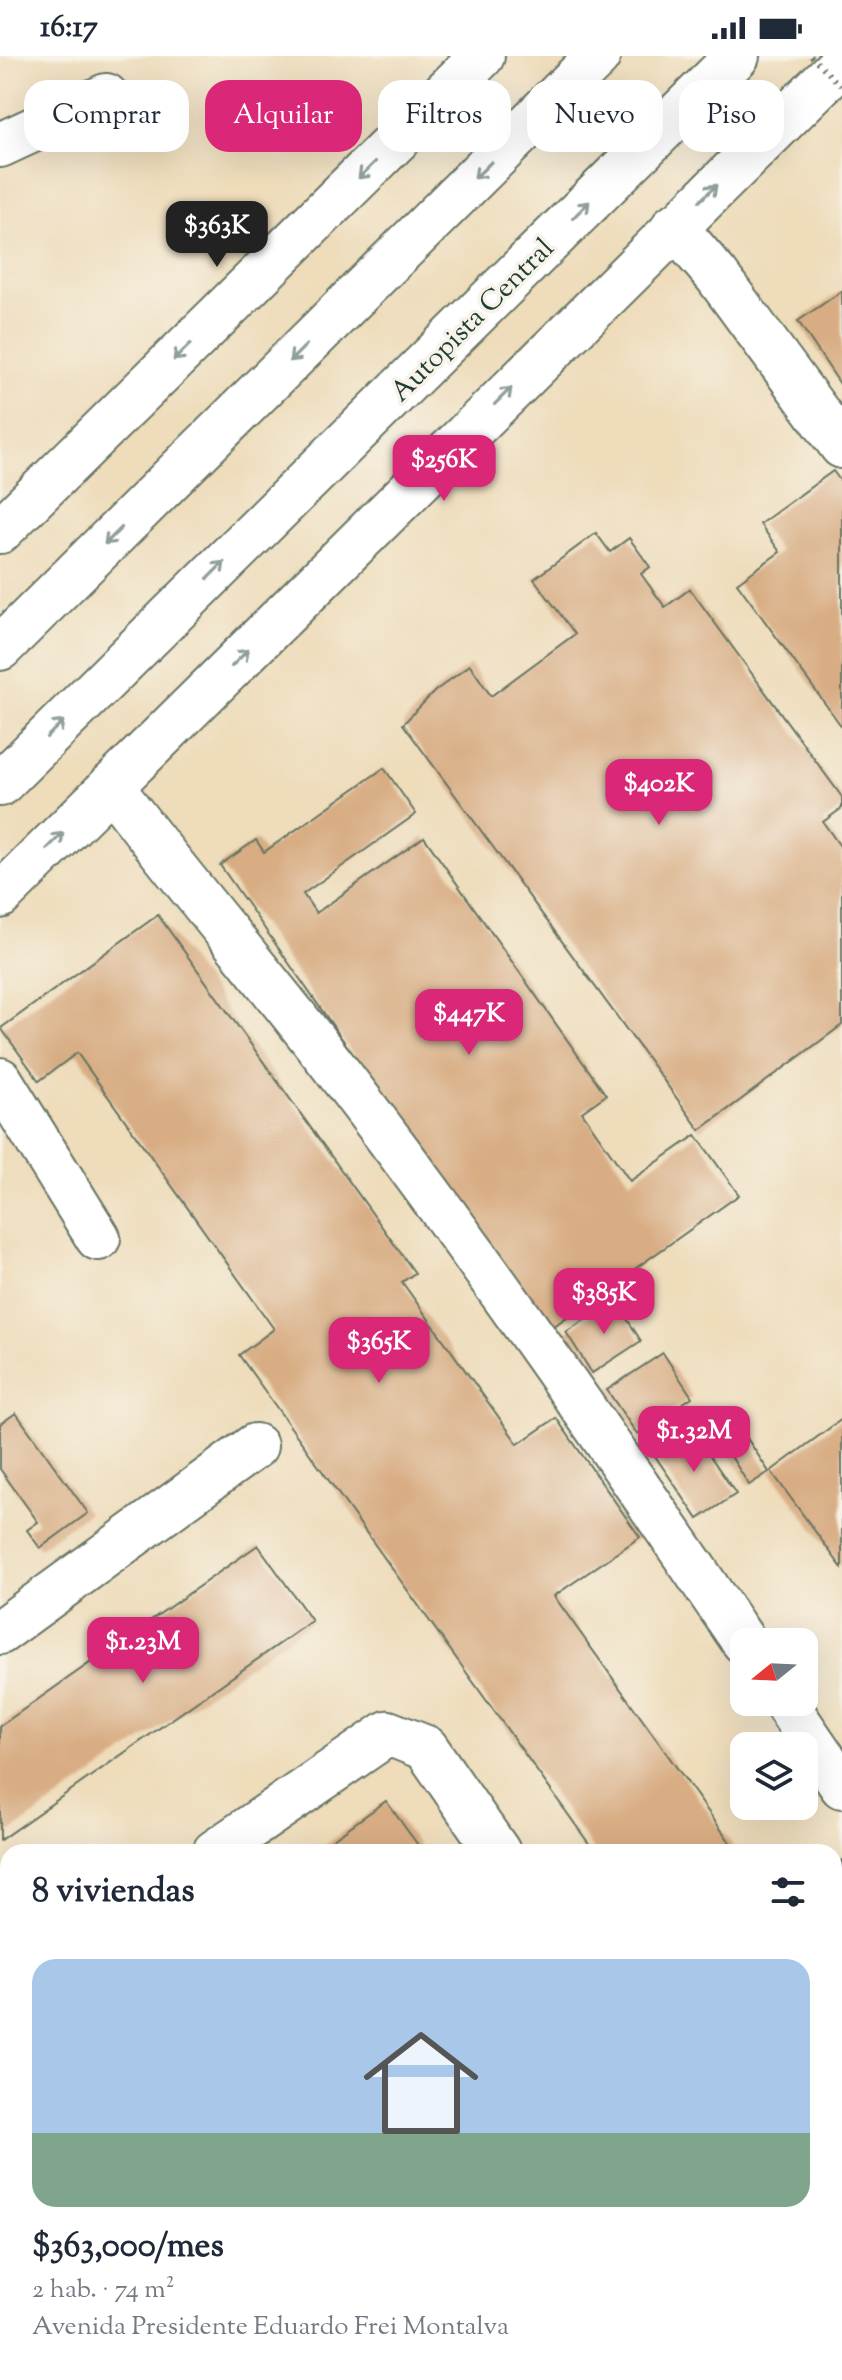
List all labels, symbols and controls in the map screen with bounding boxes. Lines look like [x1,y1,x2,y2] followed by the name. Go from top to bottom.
[40,7,98,50] text: 16:17
[24,80,189,152] chip: Comprar
[205,80,362,152] chip: Alquilar
[378,80,511,152] chip: Filtros
[527,80,663,152] chip: Nuevo
[679,80,784,152] chip: Piso
[358,160,377,179] one-way arrow
[474,160,493,179] one-way arrow
[698,184,717,203] one-way arrow
[161,201,273,269] pin: $363K
[571,201,590,220] one-way arrow
[184,208,250,245] text: $363K
[382,230,564,412] street label: Autopista Central
[173,342,192,361] one-way arrow
[289,343,308,362] one-way arrow
[493,386,513,405] one-way arrow
[388,435,500,503] pin: $256K
[411,442,477,479] text: $256K
[103,526,123,545] one-way arrow
[206,561,225,580] one-way arrow
[230,648,249,668] one-way arrow
[45,720,64,739] one-way arrow
[603,759,715,827] pin: $402K
[623,766,695,803] text: $402K
[45,832,64,851] one-way arrow
[413,989,525,1057] pin: $447K
[433,996,505,1033] text: $447K
[548,1268,660,1336] pin: $385K
[571,1275,637,1312] text: $385K
[323,1317,435,1385] pin: $365K
[347,1324,411,1361] text: $365K
[629,1406,759,1474] pin: $1.32M
[656,1413,732,1450] text: $1.32M
[78,1617,208,1685] pin: $1.23M
[105,1624,181,1661] text: $1.23M
[730,1628,818,1716] north arrow
[730,1628,818,1820] map controls
[730,1732,818,1820] button: layers
[32,1868,195,1917] text: 8 viviendas
[766,1870,810,1914] icon: filters
[349,2011,493,2155] icon: home
[32,2223,224,2272] text: $363,000/mes
[32,2272,175,2309] text: 2 hab. · 74 m²
[32,2309,509,2346] text: Avenida Presidente Eduardo Frei Montalva

